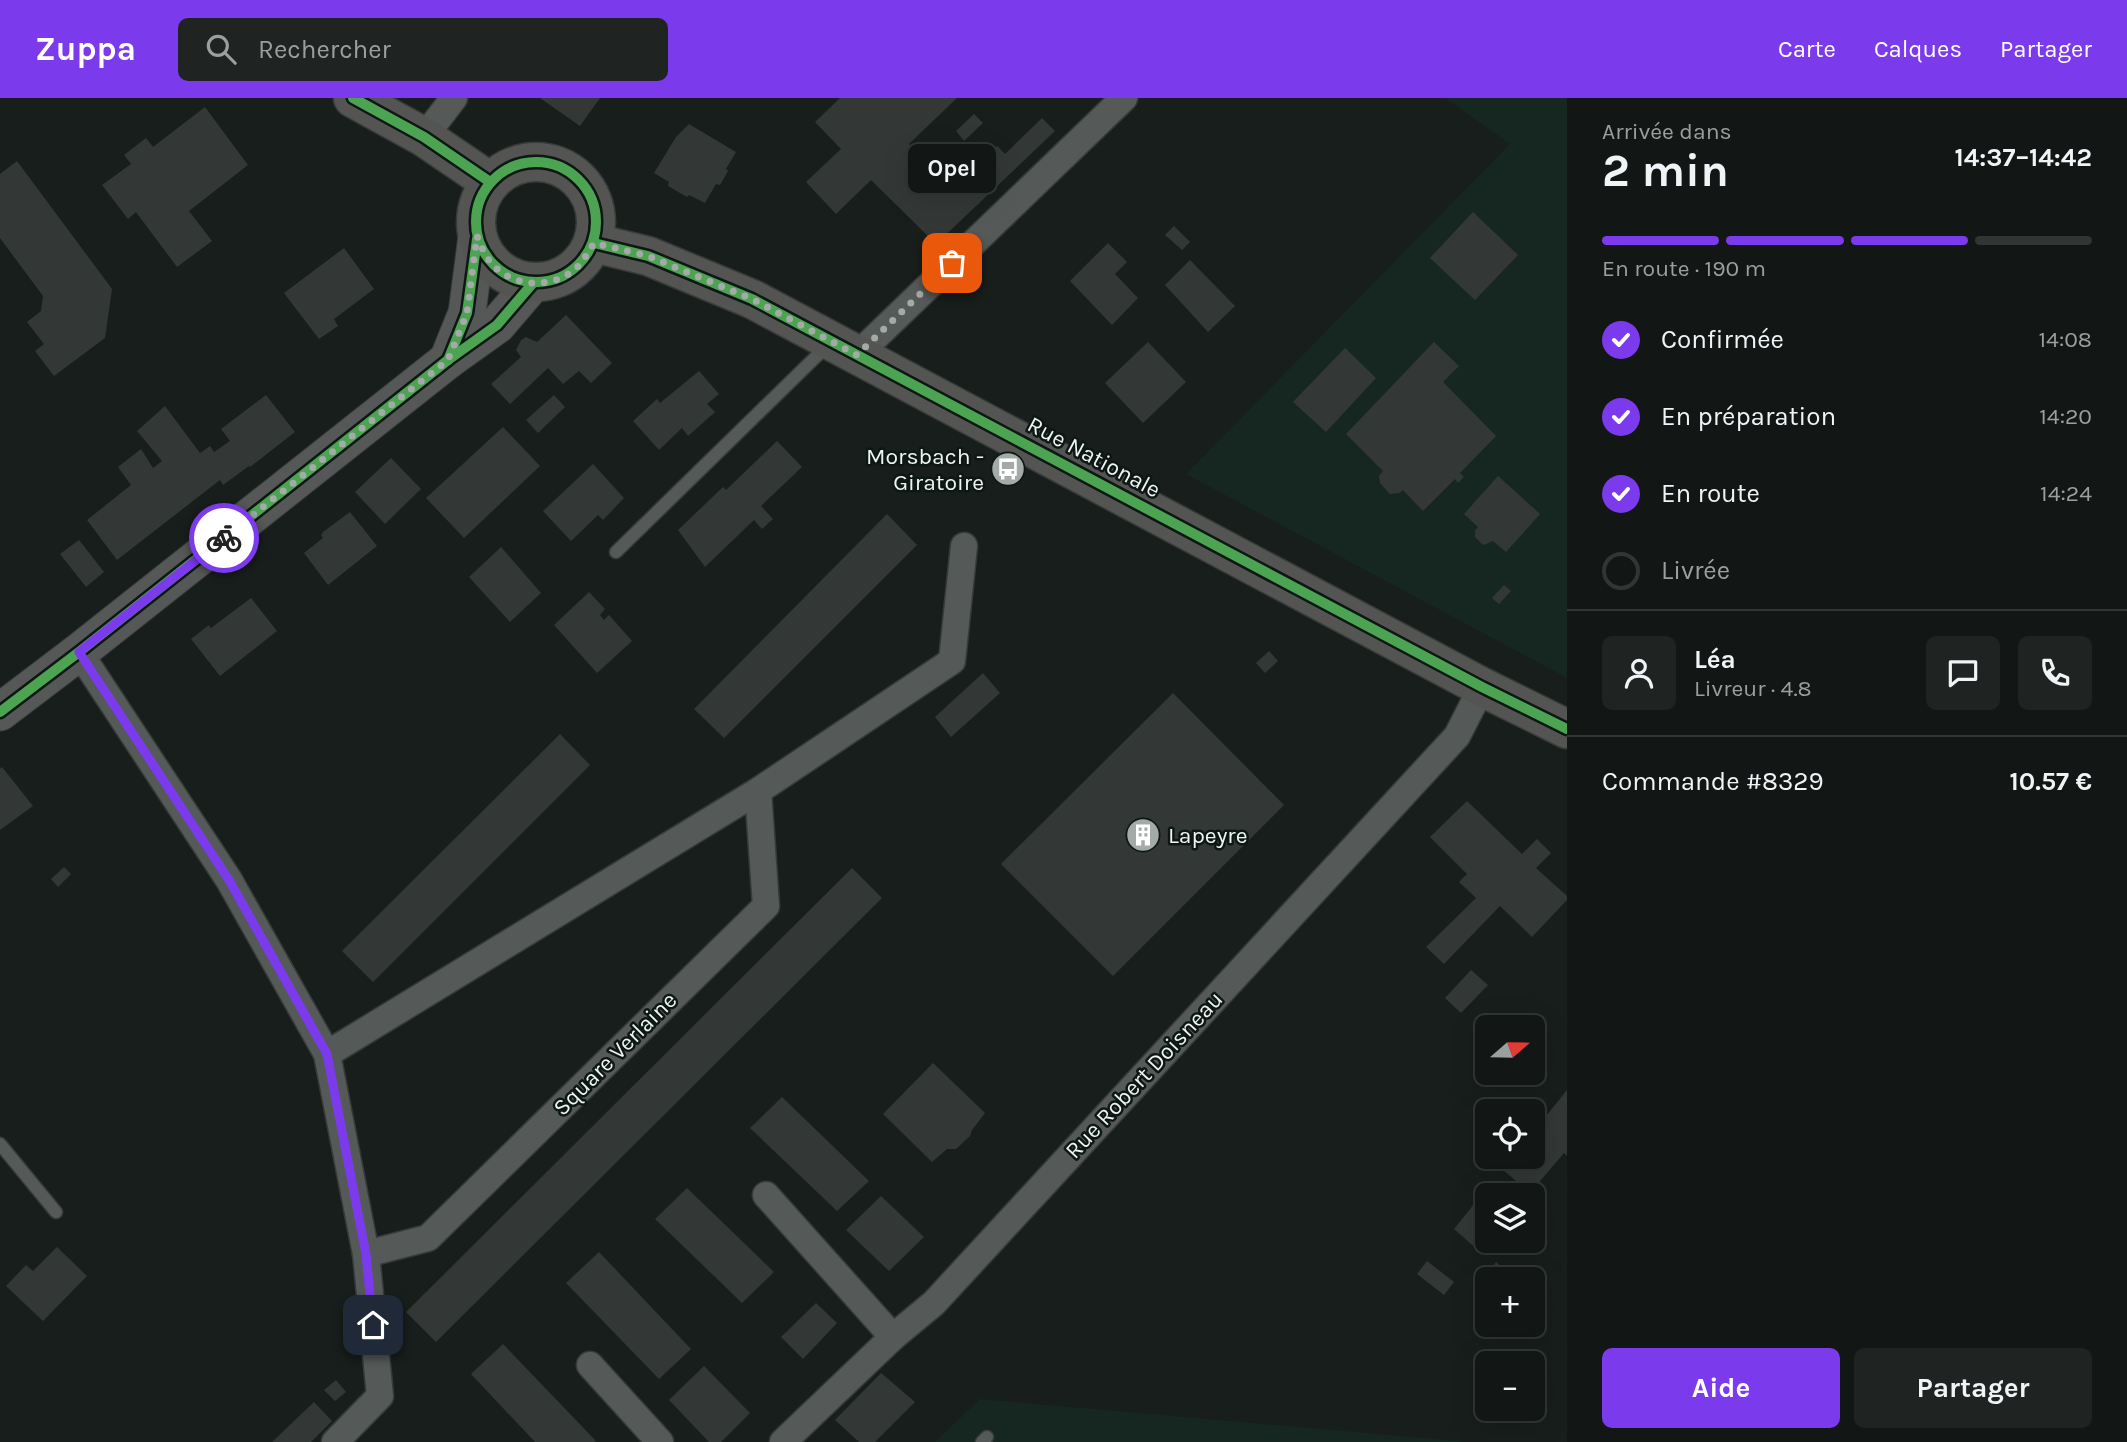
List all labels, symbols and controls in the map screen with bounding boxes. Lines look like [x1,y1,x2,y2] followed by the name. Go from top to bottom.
[178,18,668,81] search box
[35,30,136,68] text: Zuppa
[202,30,240,68] icon: search
[258,34,391,65] text: Rechercher
[1778,35,1836,63] text: Carte
[1874,35,1962,63] text: Calques
[2000,35,2092,63] text: Partager
[1602,118,1732,145] text: Arrivée dans
[1955,142,2092,173] text: 14:37–14:42
[908,144,996,193] callout: Opel
[1602,144,1729,198] text: 2 min
[928,155,976,182] text: Opel
[922,233,982,293] pin
[933,244,971,282] icon: bag
[1602,255,1766,282] text: En route · 190 m
[1602,321,1640,359] icon: check
[1661,324,1784,355] text: Confirmée
[2038,326,2092,353] text: 14:08
[1602,398,1640,436] icon: check
[1661,401,1836,432] text: En préparation
[2039,403,2092,430] text: 14:20
[1023,411,1165,503] street label: Rue Nationale
[866,443,984,496] place label: Morsbach - Giratoire
[989,450,1027,488] bus stop icon: Morsbach - Giratoire
[1602,475,1640,513] icon: check
[1661,478,1760,509] text: En route
[2040,480,2092,507] text: 14:24
[189,503,259,573] courier
[205,519,243,557] icon: bike
[1661,555,1730,586] text: Livrée
[1602,636,1676,710] button: person
[1926,636,2000,710] button: chat
[2018,636,2092,710] button: phone
[1694,644,1736,675] text: Léa
[1694,675,1812,702] text: Livreur · 4.8
[1602,766,1823,797] text: Commande #8329
[2010,766,2092,797] text: 10.57 €
[1124,816,1162,854] building icon: Lapeyre
[1168,822,1248,849] place label: Lapeyre
[1060,986,1228,1164] street label: Rue Robert Doisneau
[548,987,682,1121] street label: Square Verlaine
[1475,1015,1545,1085] north arrow
[1475,1015,1545,1421] map controls
[1475,1099,1545,1169] button: locate
[1475,1183,1545,1253] button: layers
[1475,1267,1545,1337] button: +
[343,1295,403,1355] pin
[354,1306,392,1344] icon: home
[1602,1348,1840,1428] button: Aide
[1854,1348,2092,1428] button: Partager
[1475,1351,1545,1421] button: −

